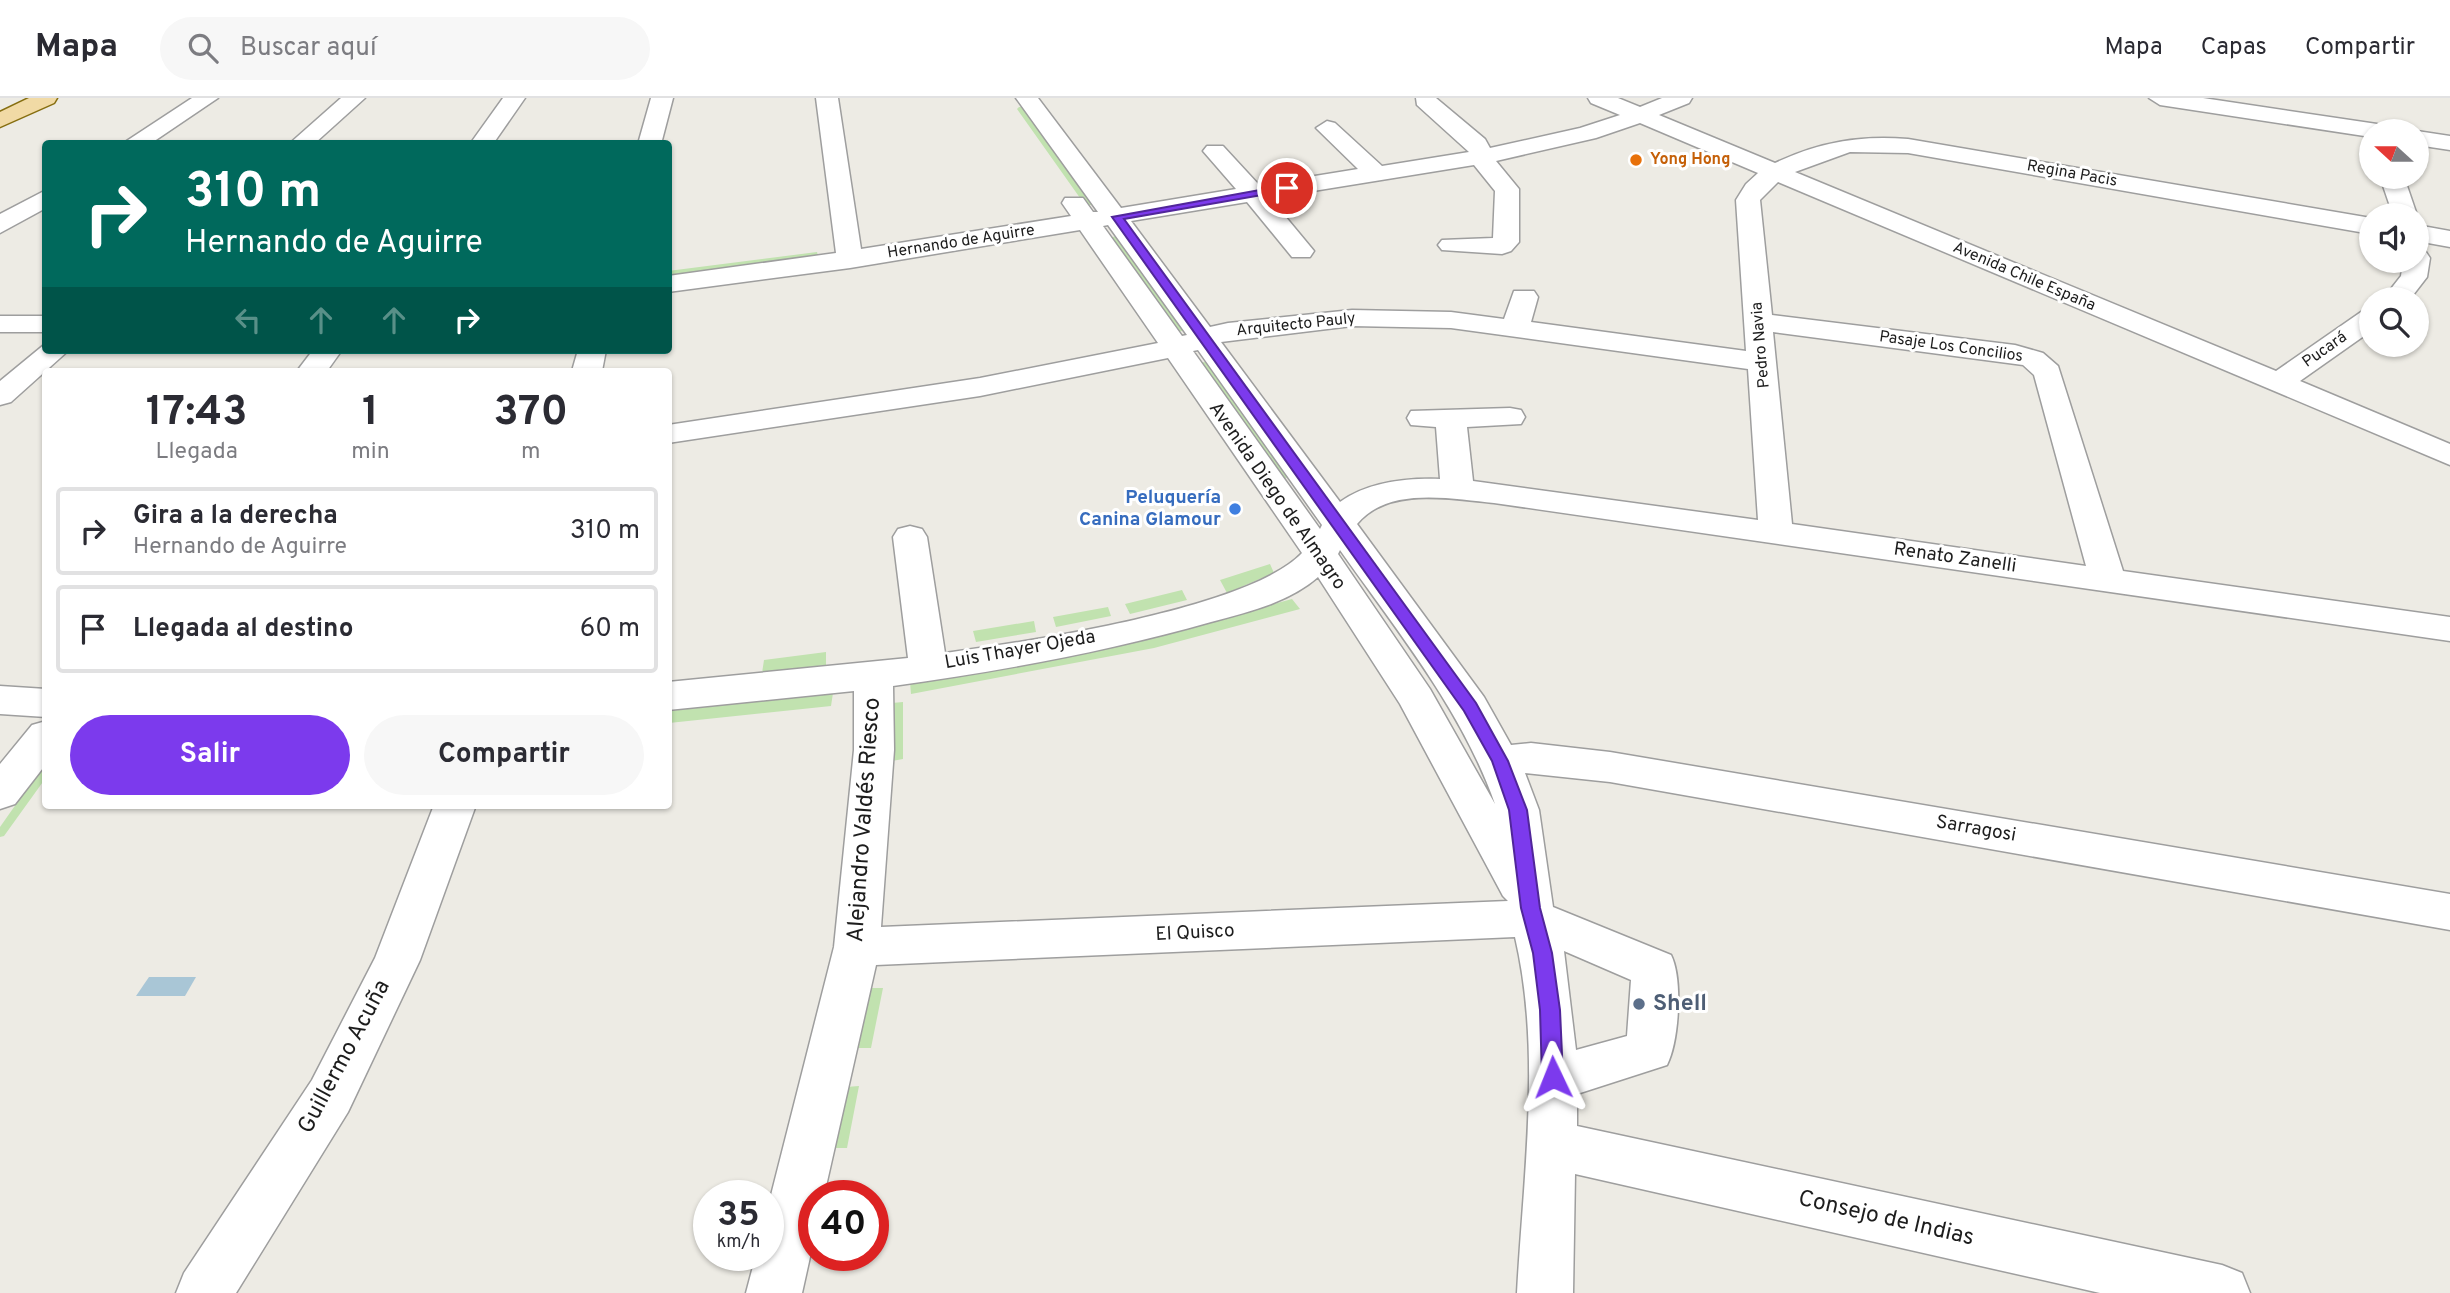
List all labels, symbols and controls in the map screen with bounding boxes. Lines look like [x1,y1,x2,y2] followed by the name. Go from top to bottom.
[160,17,650,80] search box
[35,27,118,69] text: Mapa
[184,29,222,67] icon: search
[240,32,377,65] text: Buscar aquí
[2105,33,2163,63] text: Mapa
[2201,33,2267,63] text: Capas
[2305,33,2415,63] text: Compartir
[2359,119,2429,189] north arrow
[2359,119,2429,357] map controls
[1650,150,1730,170] place label: Yong Hong
[1628,152,1644,168] marker: Yong Hong
[2025,156,2119,192] street label: Regina Pacis
[1257,158,1317,218] pin
[185,163,321,225] text: 310 m
[70,168,161,259] icon: right
[1268,169,1306,207] icon: arrive
[2359,203,2429,273] button: sound
[886,220,1036,264] street label: Hernando de Aguirre
[185,224,483,264] text: Hernando de Aguirre
[1950,238,2098,316] street label: Avenida Chile España
[2359,287,2429,357] button: search
[229,301,267,339] icon: left
[302,301,340,339] icon: ahead
[375,301,413,339] icon: ahead
[448,301,486,339] icon: right
[1747,301,1775,389] street label: Pedro Navia
[1235,309,1357,341] street label: Arquitecto Pauly
[1878,327,2024,367] street label: Pasaje Los Concilios
[2299,328,2351,372] street label: Pucará
[146,387,248,440] text: 17:43
[362,387,379,440] text: 1
[493,387,568,440] text: 370
[1203,397,1351,595] street label: Avenida Diego de Almagro
[156,438,238,467] text: Llegada
[351,438,390,467] text: min
[521,438,541,467] text: m
[1079,486,1221,532] place label: Peluquería Canina Glamour
[133,500,338,533] text: Gira a la derecha
[1227,501,1243,517] marker: Peluquería Canina Glamour
[74,512,112,550] icon: right
[570,515,640,548] text: 310 m
[133,533,347,562] text: Hernando de Aguirre
[1892,538,2018,578] street label: Renato Zanelli
[74,610,112,648] icon: arrive
[133,613,353,646] text: Llegada al destino
[580,613,640,646] text: 60 m
[943,625,1097,675] street label: Luis Thayer Ojeda
[842,697,888,943] street label: Alejandro Valdés Riesco
[70,715,350,795] button: Salir
[364,715,644,795] button: Compartir
[1934,810,2018,848] street label: Sarragosi
[1155,919,1235,947] street label: El Quisco
[292,975,398,1139] street label: Guillermo Acuña
[1653,990,1707,1019] place label: Shell
[1631,996,1647,1012] marker: Shell
[1516,1040,1590,1114] position arrow
[798,1180,889,1271] speed limit sign: 40
[1795,1185,1977,1253] street label: Consejo de Indias
[717,1194,760,1238] text: 35
[717,1231,760,1254] text: km/h

